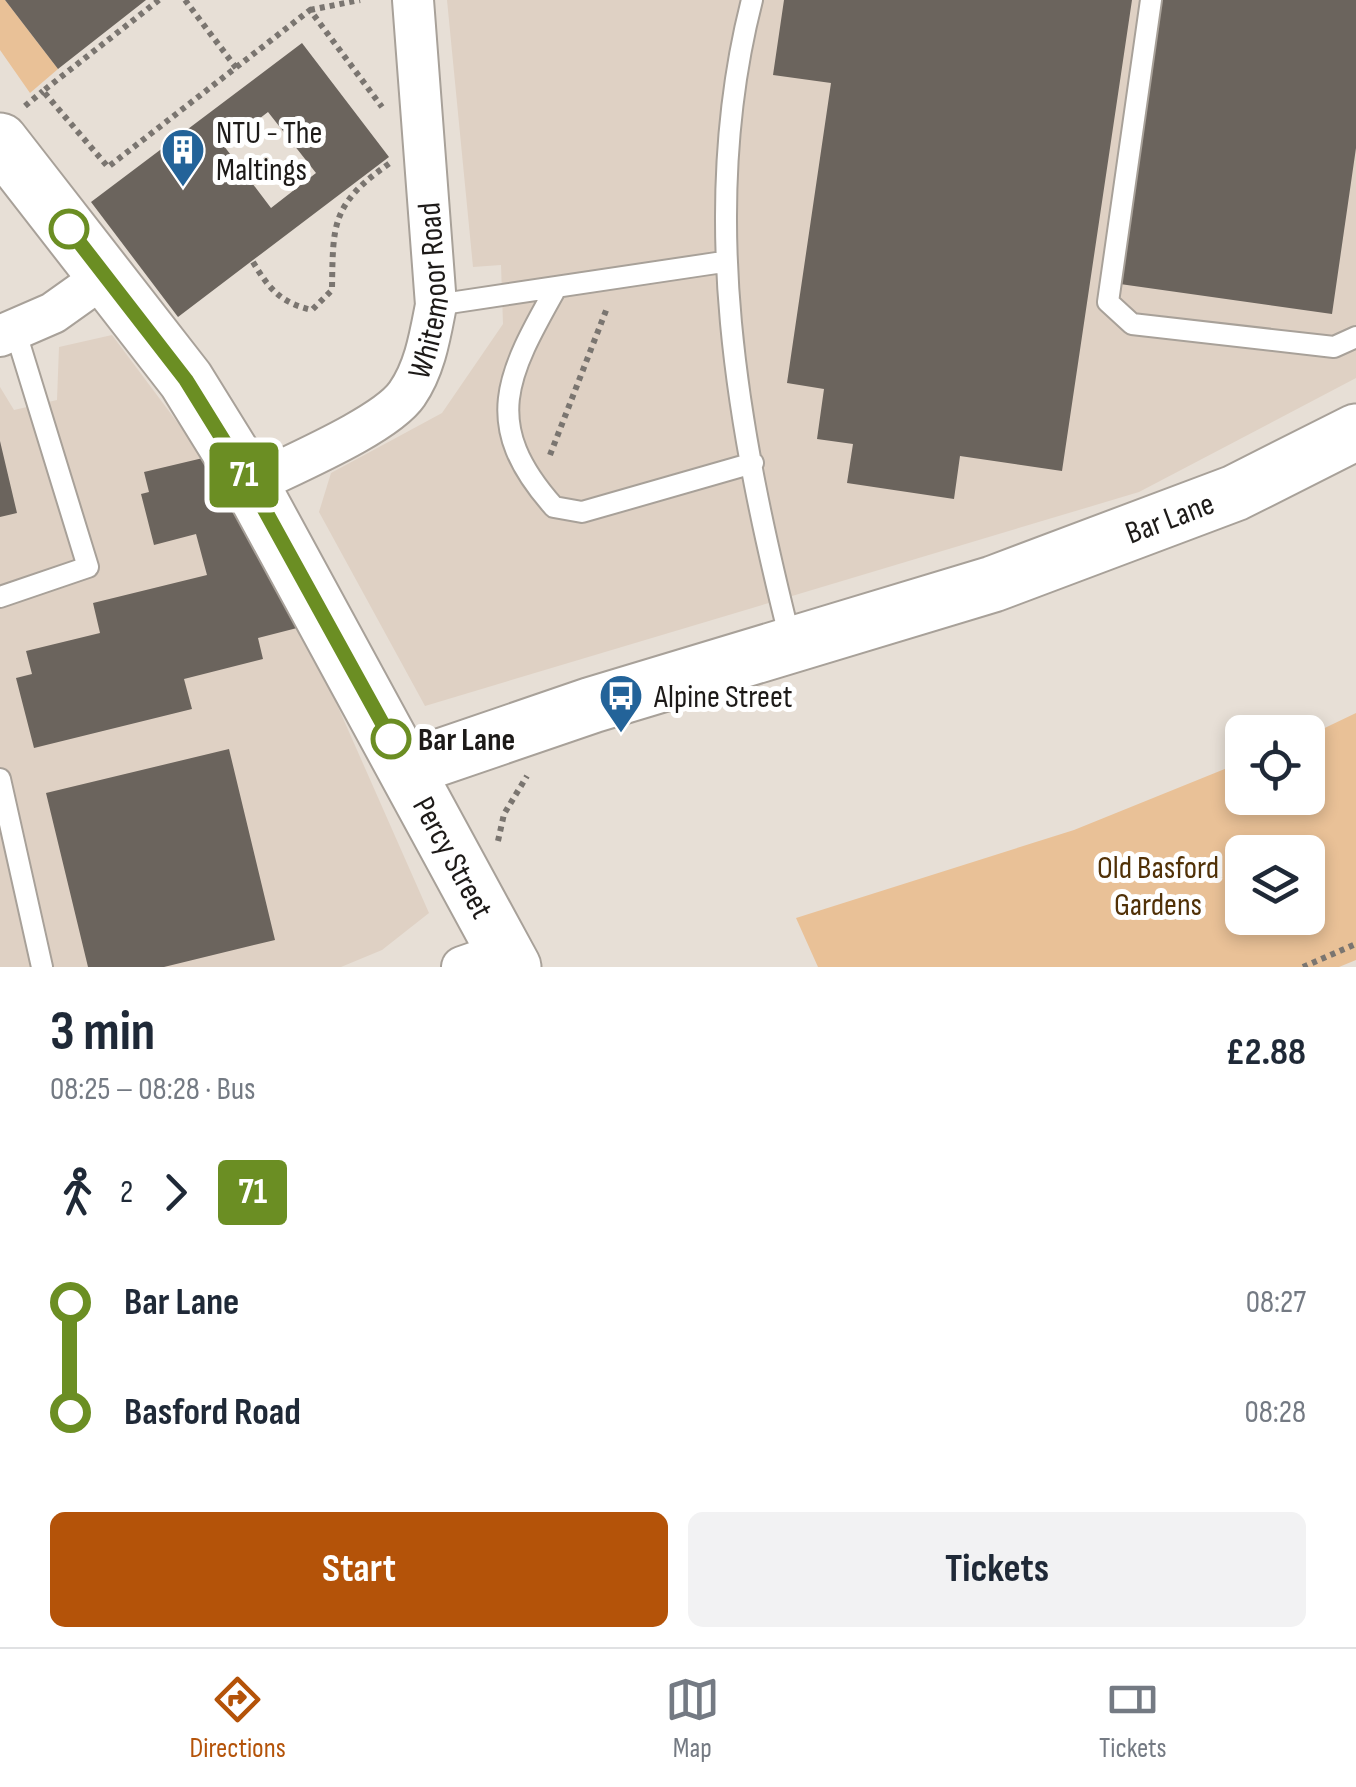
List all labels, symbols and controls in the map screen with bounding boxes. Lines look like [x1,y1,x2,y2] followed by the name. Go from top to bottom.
[216,114,322,190] place label: NTU - The Maltings
[160,127,206,188] building icon: NTU - The Maltings
[400,201,458,385] street label: Whitemoor Road
[50,210,88,248] unlabelled marker
[199,442,289,508] line badge: 71
[229,454,259,497] text: 71
[1120,485,1220,553] street label: Bar Lane
[598,673,644,734] bus stop icon: Alpine Street
[653,678,792,717] place label: Alpine Street
[1225,715,1325,935] map controls
[1225,715,1325,815] button: locate
[372,720,410,758] marker: Bar Lane
[418,721,515,760] place label: Bar Lane
[403,790,501,926] street label: Percy Street
[1225,835,1325,935] button: layers
[1097,849,1219,925] park label: Old Basford Gardens
[50,999,155,1066] text: 3 min
[1225,1030,1306,1075] text: £2.88
[50,1070,256,1109] text: 08:25 – 08:28 · Bus
[50,1165,105,1220] icon: walk
[148,1165,203,1220] icon: forward
[238,1171,267,1214] text: 71
[120,1173,133,1212] text: 2
[124,1280,239,1325] text: Bar Lane
[1246,1283,1306,1322] text: 08:27
[124,1390,301,1435] text: Basford Road
[1244,1393,1306,1432] text: 08:28
[50,1512,668,1627] button: Start
[688,1512,1306,1627] button: Tickets
[190,1672,286,1765] tab: Directions
[665,1672,720,1765] tab: Map
[1099,1672,1166,1765] tab: Tickets

